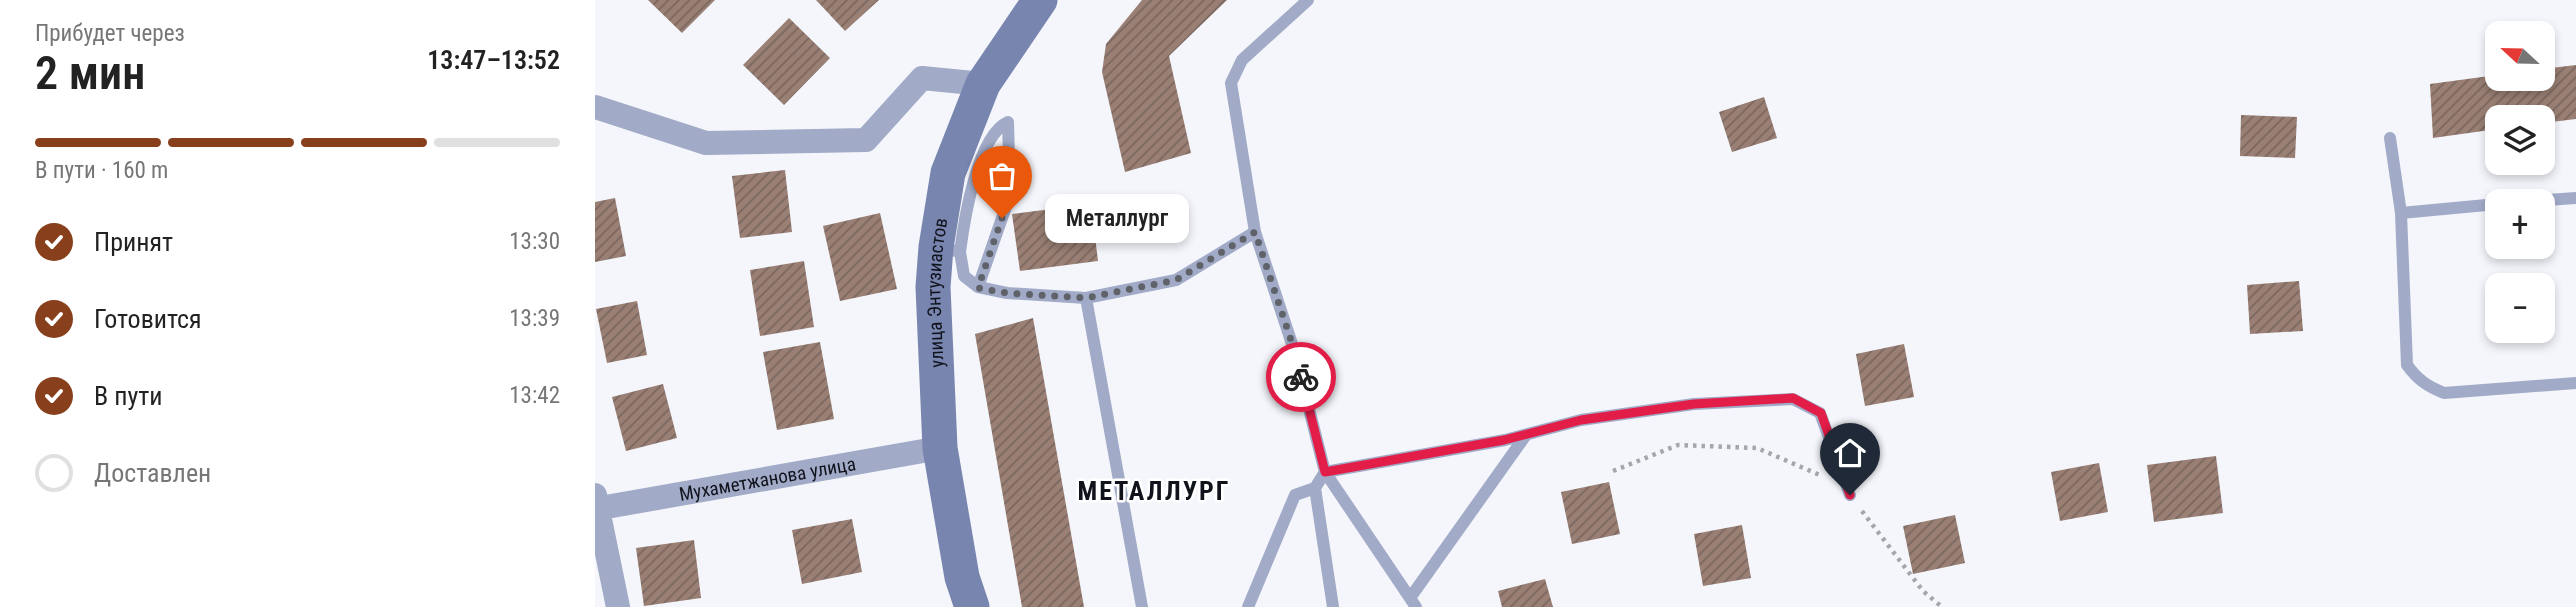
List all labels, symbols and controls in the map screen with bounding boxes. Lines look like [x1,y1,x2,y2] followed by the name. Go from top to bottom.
[35,20,185,47] text: Прибудет через
[2485,21,2555,91] north arrow
[2485,21,2555,343] map controls
[427,45,560,75] text: 13:47–13:52
[35,46,145,100] text: 2 мин
[2485,105,2555,175] button: layers
[972,146,1032,218] pin
[35,157,168,184] text: В пути · 160 m
[983,157,1021,195] icon: bag
[2485,189,2555,259] button: +
[1044,194,1187,242] callout: Металлург
[1066,205,1168,232] text: Металлург
[922,216,953,368] street label: улица Энтузиастов
[35,223,73,261] icon: check
[94,227,173,257] text: Принят
[509,228,560,255] text: 13:30
[2485,273,2555,343] button: −
[35,300,73,338] icon: check
[94,304,202,334] text: Готовится
[509,305,560,332] text: 13:39
[1266,342,1336,412] courier
[1282,358,1320,396] icon: bike
[35,377,73,415] icon: check
[94,381,163,411] text: В пути
[509,382,560,409] text: 13:42
[1820,423,1880,495] pin
[1831,434,1869,472] icon: home
[677,452,858,506] street label: Мухаметжанова улица
[94,458,211,488] text: Доставлен
[1077,476,1231,506] district label: МЕТАЛЛУРГ

